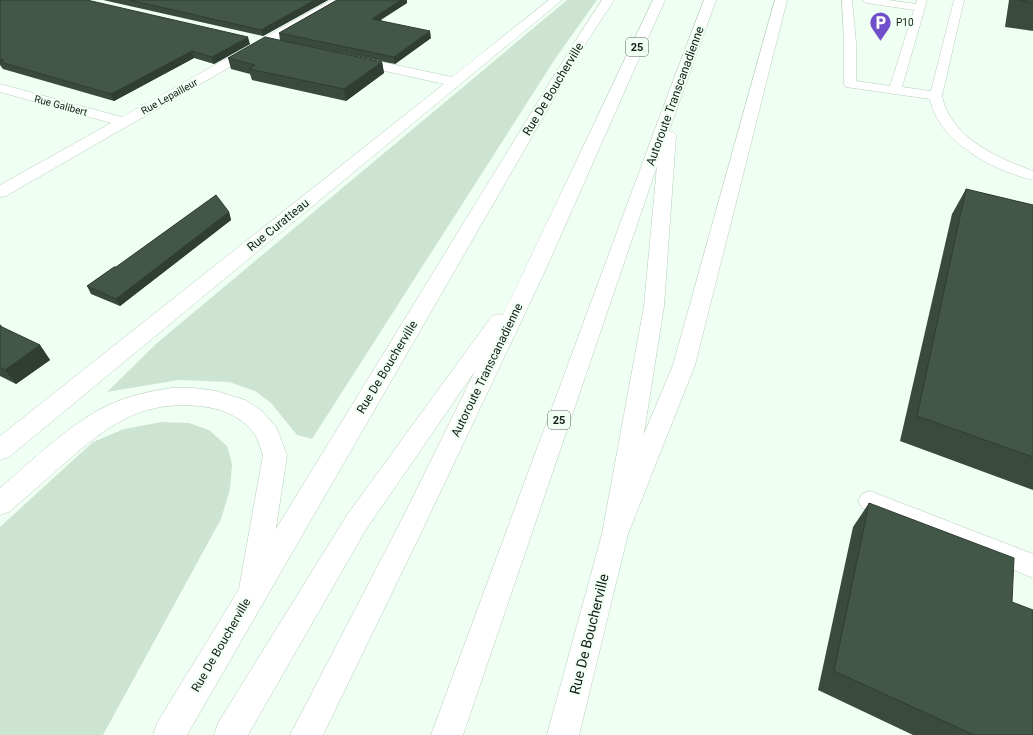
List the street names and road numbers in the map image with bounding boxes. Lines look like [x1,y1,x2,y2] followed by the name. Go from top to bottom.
[643,25,707,167] street label: Autoroute Transcanadienne
[626,38,648,56] road number: 25
[520,40,586,138] street label: Rue De Boucherville
[139,76,200,116] street label: Rue Lepailleur
[33,93,89,118] street label: Rue Galibert
[244,196,312,254] street label: Rue Curatteau
[448,301,526,439] street label: Autoroute Transcanadienne
[354,318,420,416] street label: Rue De Boucherville
[548,411,570,429] road number: 25
[566,572,612,696] street label: Rue De Boucherville
[188,596,254,694] street label: Rue De Boucherville

